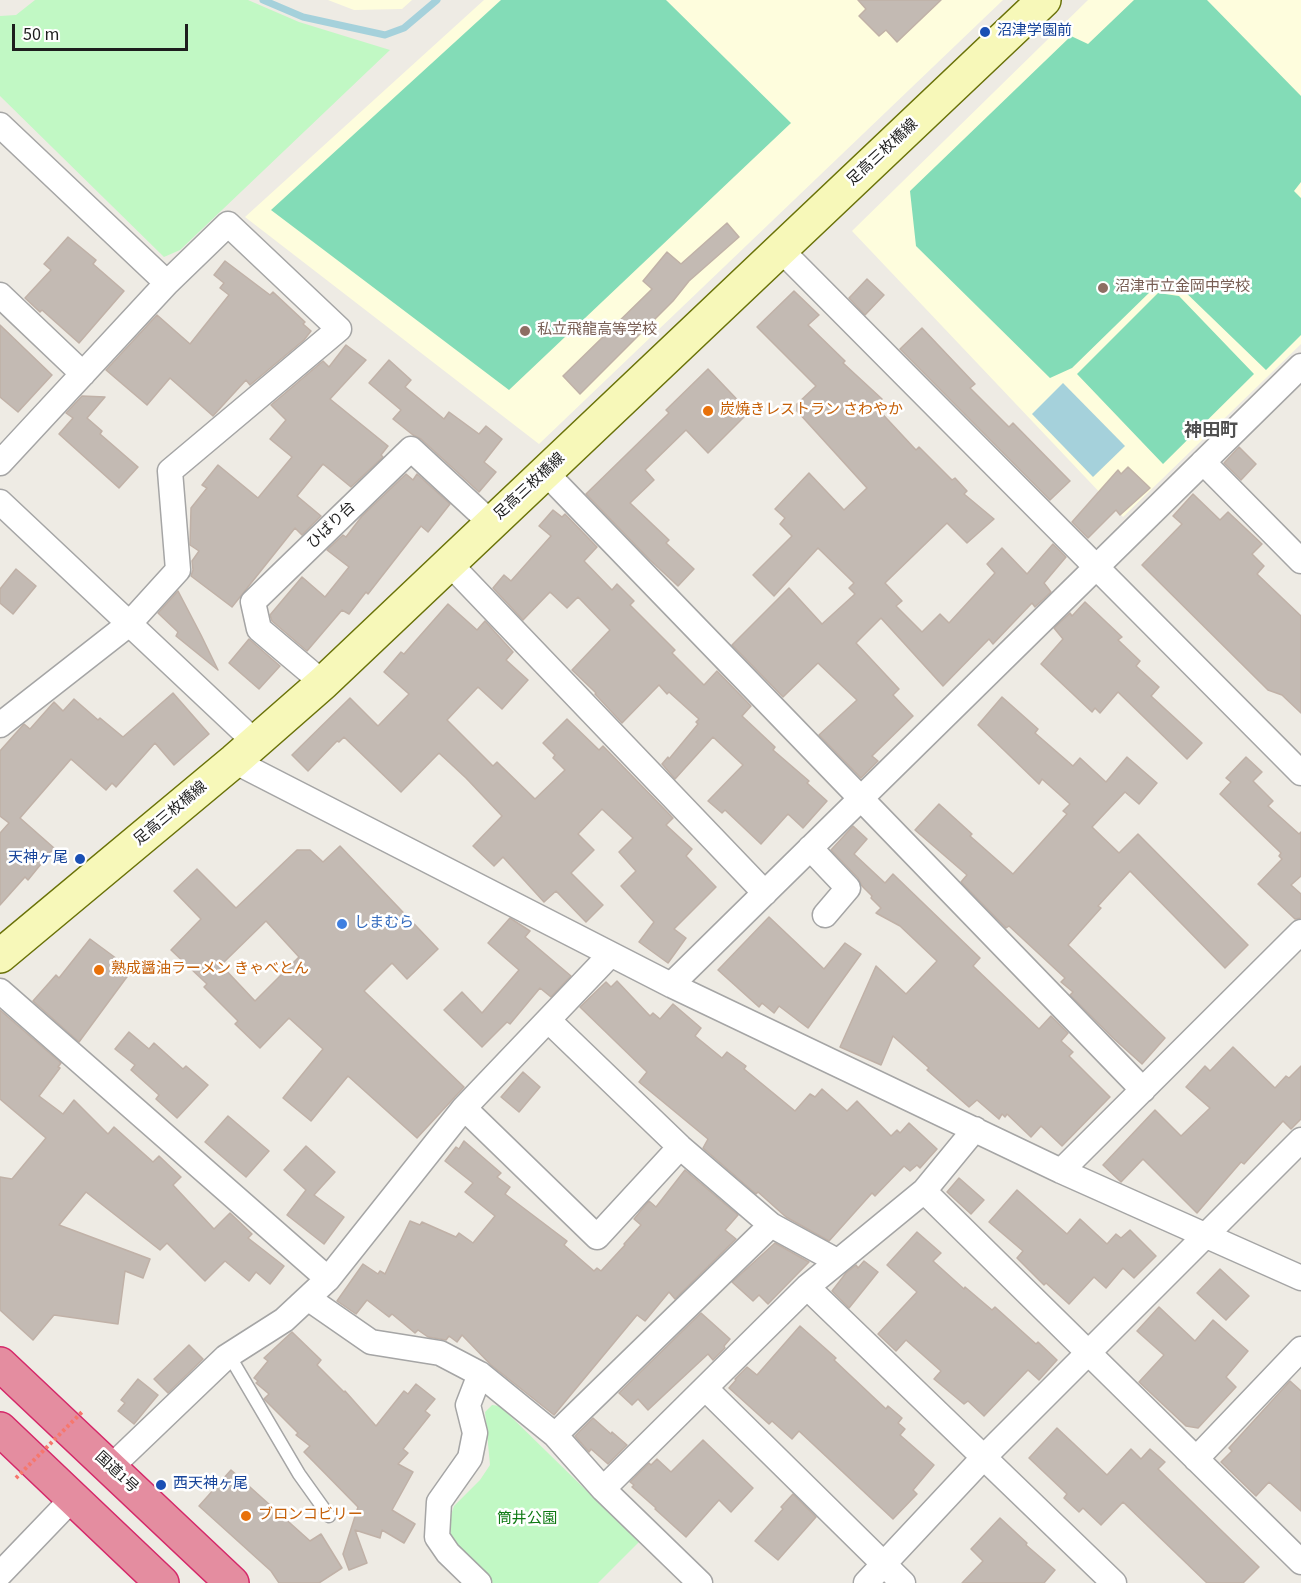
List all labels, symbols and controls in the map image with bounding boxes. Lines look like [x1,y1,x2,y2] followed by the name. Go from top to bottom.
[15,12,190,50] scale bar
[23,22,59,47] text: 50 m
[997,23,1072,41] place label: 沼津学園前
[978,25,992,39] marker: 沼津学園前
[844,116,922,190] street label: 足高三枚橋線
[1115,279,1250,297] place label: 沼津市立金岡中学校
[1096,281,1110,295] marker: 沼津市立金岡中学校
[537,322,657,340] place label: 私立飛龍高等学校
[518,324,532,338] marker: 私立飛龍高等学校
[720,402,903,420] place label: 炭焼きレストラン さわやか
[701,404,715,418] marker: 炭焼きレストラン さわやか
[1184,421,1238,443] district label: 神田町
[491,450,569,524] street label: 足高三枚橋線
[304,499,360,553] street label: ひばり台
[131,778,211,850] street label: 足高三枚橋線
[8,850,68,868] place label: 天神ヶ尾
[73,852,87,866] marker: 天神ヶ尾
[354,915,414,933] place label: しまむら
[335,917,349,931] marker: しまむら
[111,961,309,979] place label: 熟成醤油ラーメン きゃべとん
[92,963,106,977] marker: 熟成醤油ラーメン きゃべとん
[91,1449,141,1497] street label: 国道1号
[173,1476,248,1494] place label: 西天神ヶ尾
[154,1478,168,1492] marker: 西天神ヶ尾
[258,1507,363,1525] place label: ブロンコビリー
[239,1509,253,1523] marker: ブロンコビリー
[497,1511,557,1529] park label: 筒井公園

